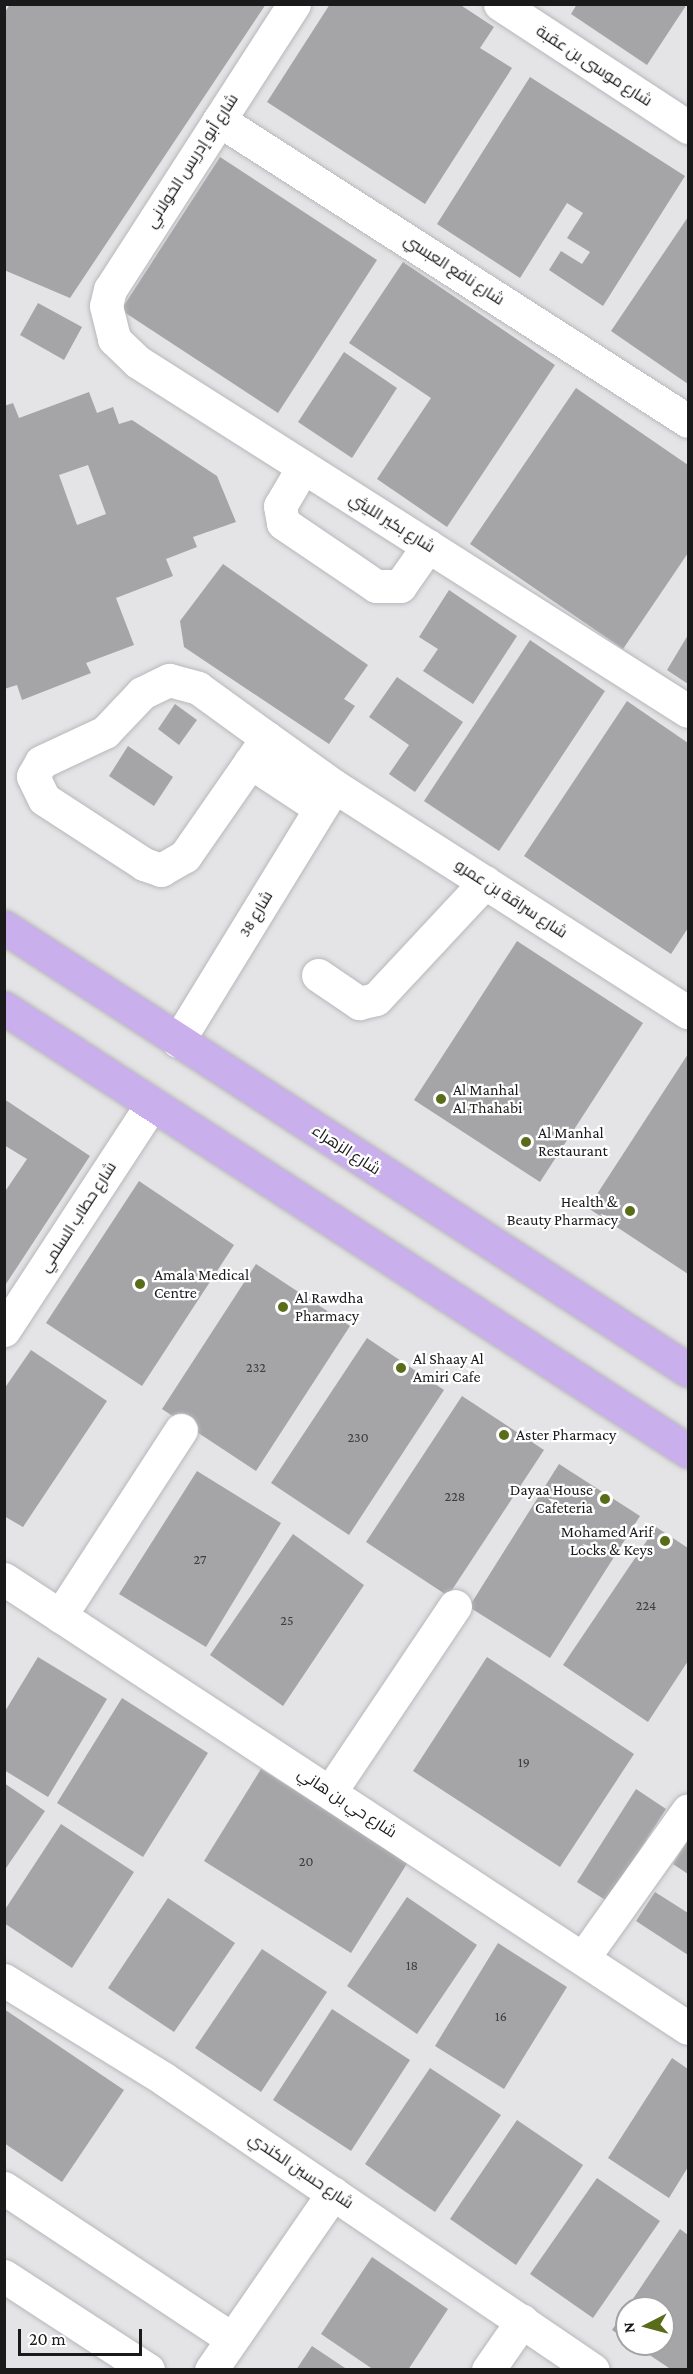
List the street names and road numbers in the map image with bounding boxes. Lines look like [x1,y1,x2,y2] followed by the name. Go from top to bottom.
[532,21,656,111] street label: شارع موسى بن عقبة
[141,90,243,232] street label: شارع أبو إدريس الخولاني
[400,230,508,310] street label: شارع نافع العبسي
[346,489,438,557] street label: شارع بكير الليثي
[451,855,571,943] street label: شارع سراقة بن عمرو
[235,888,277,940] street label: شارع 38
[308,1121,384,1179] street label: شارع الزهراء
[35,1158,121,1276] street label: شارع حطاب السلمي
[294,1764,400,1842] street label: شارع حي بن هاني
[245,2129,357,2213] street label: شارع حسين الكندي

